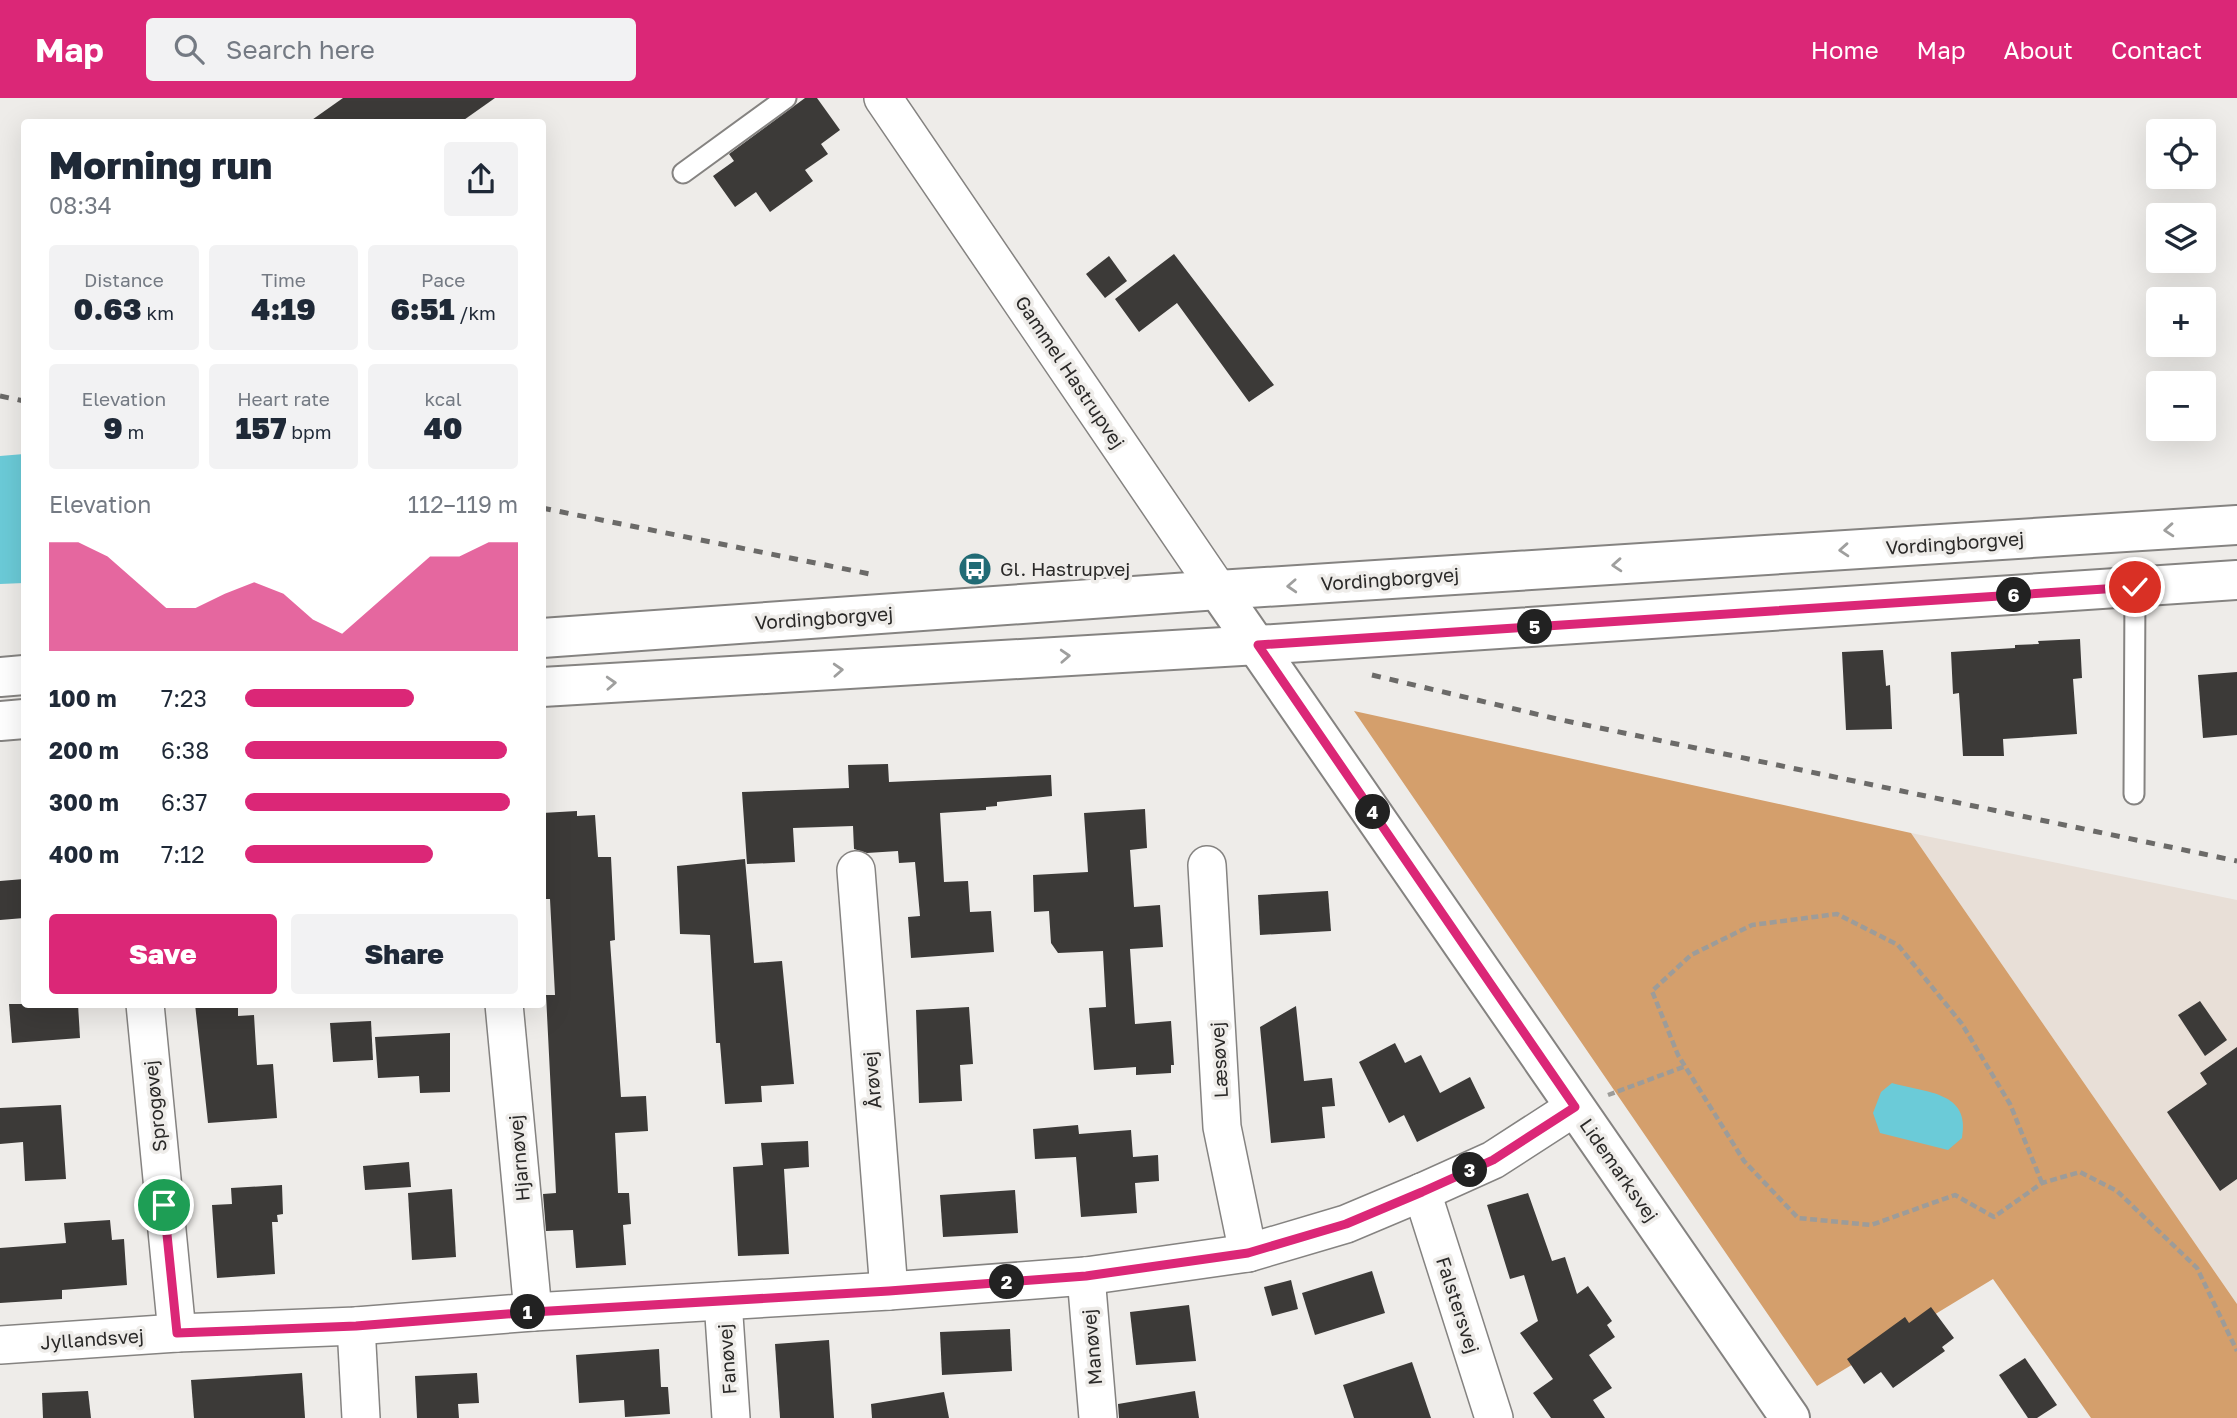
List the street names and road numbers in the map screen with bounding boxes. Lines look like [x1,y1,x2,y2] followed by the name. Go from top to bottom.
[1011,291,1130,452] street label: Gammel Hastrupvej
[1885,526,2025,559] street label: Vordingborgvej
[1320,562,1460,595] street label: Vordingborgvej
[754,601,894,634] street label: Vordingborgvej
[1205,1021,1232,1099] street label: Læsøvej
[858,1050,885,1110] street label: Årøvej
[138,1059,171,1153] street label: Sprogøvej
[503,1114,534,1202] street label: Hjarnøvej
[1575,1114,1663,1226] street label: Lidemarksvej
[1432,1254,1485,1356] street label: Falstersvej
[1077,1308,1106,1386] street label: Manøvej
[39,1323,145,1354] street label: Jyllandsvej
[713,1323,740,1395] street label: Fanøvej

